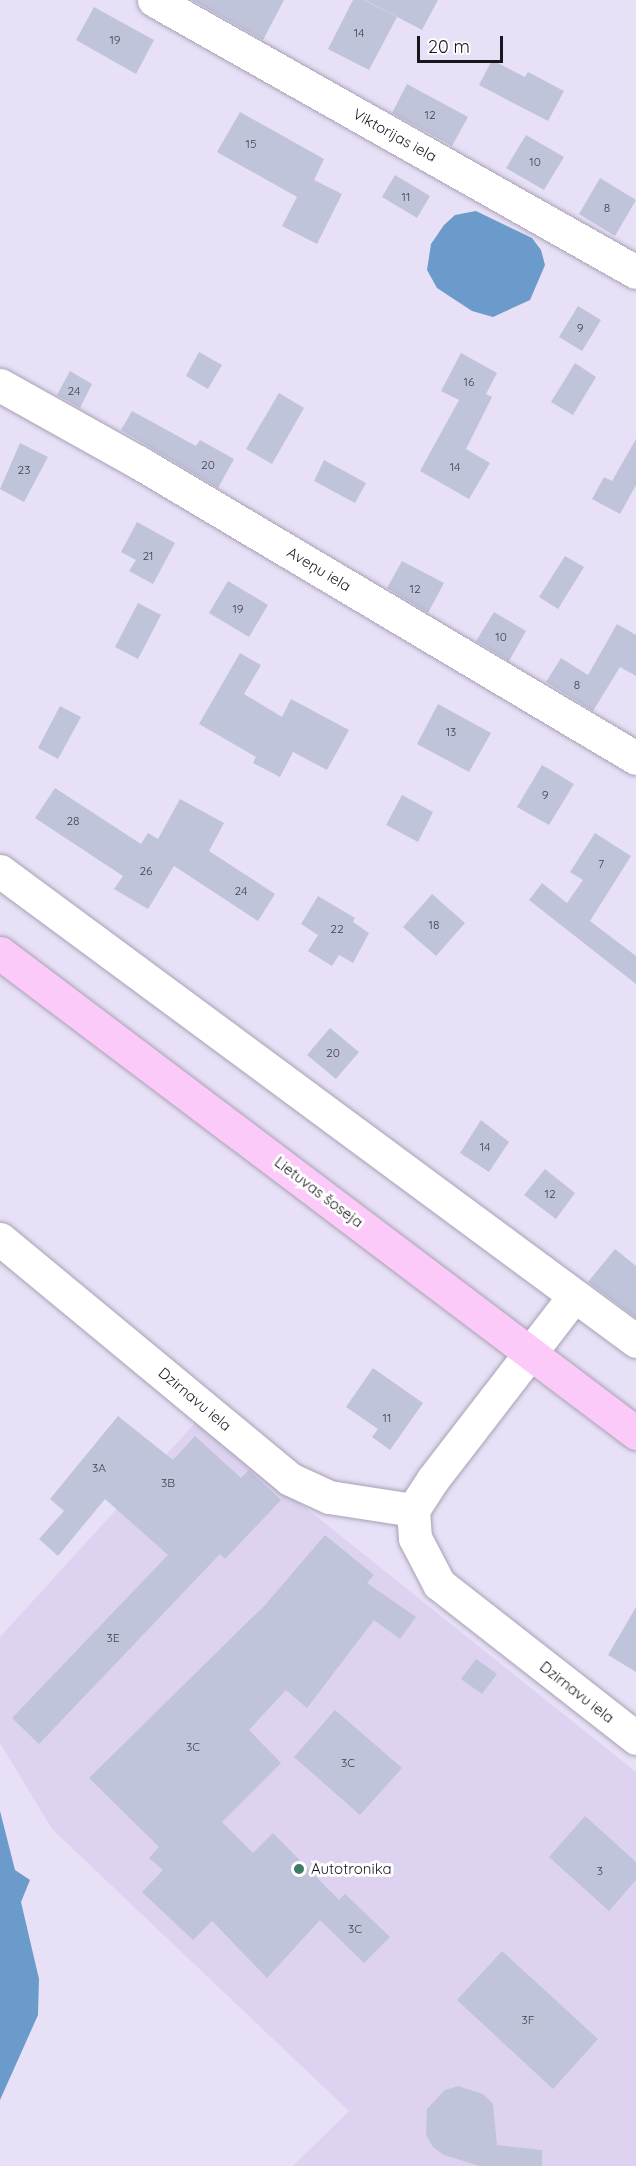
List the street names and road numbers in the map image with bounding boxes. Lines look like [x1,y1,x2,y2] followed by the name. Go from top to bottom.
[350,105,440,165] street label: Viktorijas iela
[284,543,354,595] street label: Aveņu iela
[271,1153,367,1231] street label: Lietuvas šoseja
[155,1363,235,1435] street label: Dzirnavu iela
[536,1657,618,1727] street label: Dzirnavu iela

